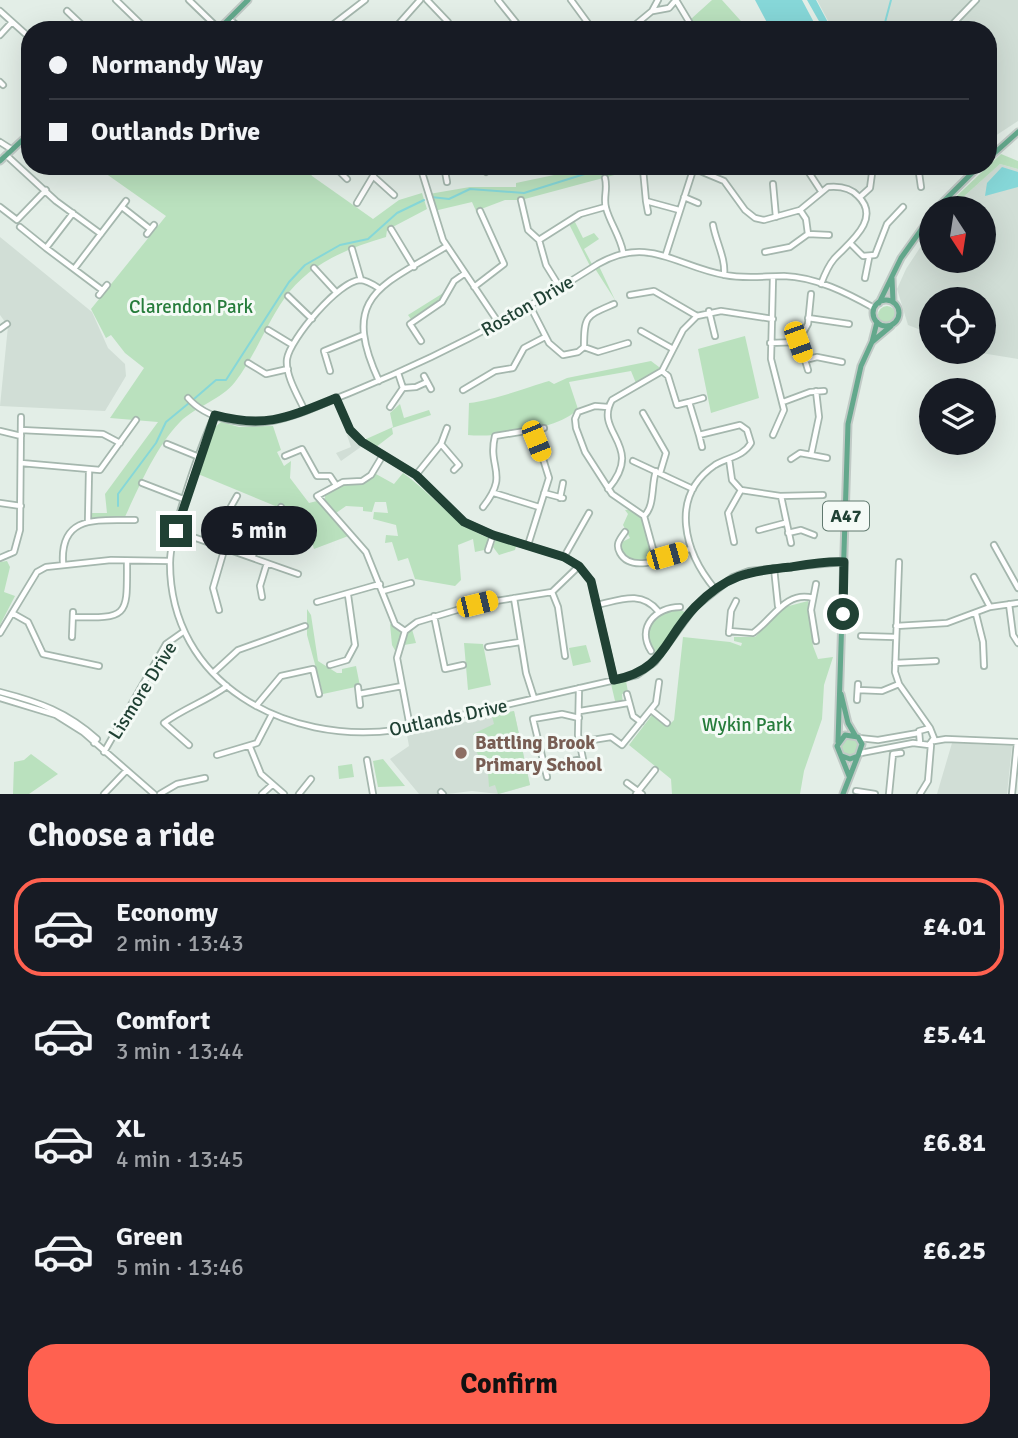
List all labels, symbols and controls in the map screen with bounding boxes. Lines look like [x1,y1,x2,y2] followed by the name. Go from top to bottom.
[91,49,263,81] text: Normandy Way
[91,116,260,148] text: Outlands Drive
[919,196,996,273] north arrow
[919,196,996,455] map controls
[477,270,578,342] street label: Roston Drive
[919,287,996,364] button: locate
[129,295,254,319] park label: Clarendon Park
[781,319,816,365] car
[919,378,996,455] button: layers
[519,418,554,464] car
[823,502,869,530] road number: A47
[200,506,316,556] callout: 5 min
[160,515,192,547] route end
[231,516,287,545] text: 5 min
[644,540,691,572] car
[455,589,500,619] car
[827,598,859,630] route start
[103,637,182,744] street label: Lismore Drive
[387,694,509,742] street label: Outlands Drive
[702,713,793,737] park label: Wykin Park
[475,731,602,777] place label: Battling Brook Primary School
[453,745,469,761] marker: Battling Brook Primary School
[28,816,215,855] text: Choose a ride
[32,896,95,959] icon: car
[116,897,218,929] text: Economy
[922,911,986,943] text: £4.01
[116,929,244,958] text: 2 min · 13:43
[32,1004,95,1067] icon: car
[116,1005,210,1037] text: Comfort
[922,1019,986,1051] text: £5.41
[116,1037,244,1066] text: 3 min · 13:44
[32,1112,95,1175] icon: car
[116,1113,146,1145] text: XL
[922,1127,986,1159] text: £6.81
[116,1145,244,1174] text: 4 min · 13:45
[32,1220,95,1283] icon: car
[116,1221,183,1253] text: Green
[922,1235,986,1267] text: £6.25
[116,1253,244,1282] text: 5 min · 13:46
[28,1344,990,1424] button: Confirm

